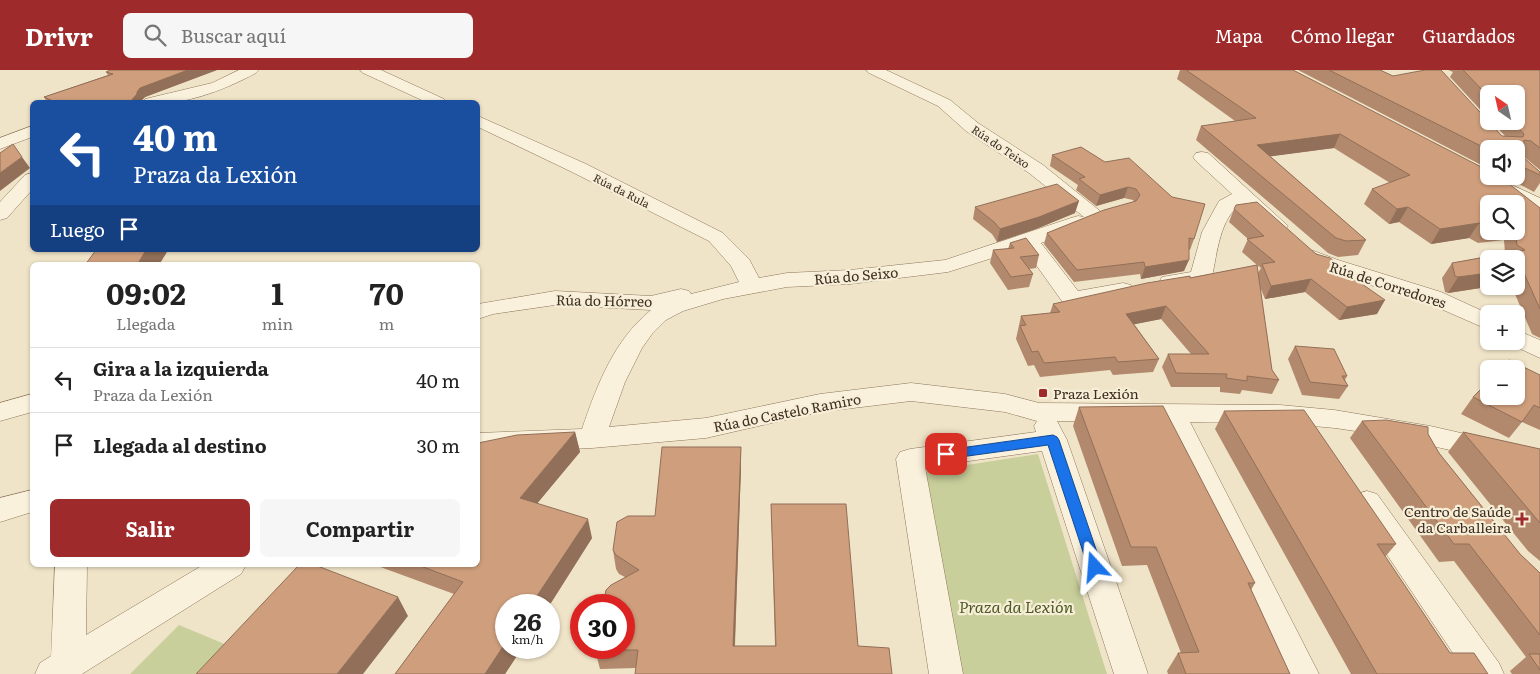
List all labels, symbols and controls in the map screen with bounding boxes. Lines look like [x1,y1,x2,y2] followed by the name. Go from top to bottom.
[123,13,473,58] search box
[25,18,93,53] text: Drivr
[141,21,169,49] icon: search
[181,21,286,49] text: Buscar aquí
[1215,22,1263,49] text: Mapa
[1291,22,1394,49] text: Cómo llegar
[1422,22,1515,49] text: Guardados
[1480,85,1525,130] north arrow
[1480,85,1525,405] map controls
[133,110,218,162] text: 40 m
[50,120,115,185] icon: left
[969,121,1033,171] street label: Rúa do Teixo
[1480,140,1525,185] button: sound
[133,157,298,190] text: Praza da Lexión
[591,169,653,211] street label: Rúa da Rula
[1480,195,1525,240] button: search
[50,215,105,243] text: Luego
[115,215,143,243] icon: arrive
[1480,250,1525,295] button: layers
[1327,256,1449,312] street label: Rúa de Corredores
[813,261,899,289] street label: Rúa do Seixo
[106,270,186,314] text: 09:02
[271,270,284,314] text: 1
[369,270,404,314] text: 70
[556,289,652,311] street label: Rúa do Hórreo
[1480,305,1525,350] button: +
[116,311,175,335] text: Llegada
[262,311,293,335] text: min
[379,311,394,335] text: m
[93,354,269,382] text: Gira a la izquierda
[1480,360,1525,405] button: −
[50,366,78,394] icon: left
[416,366,460,394] text: 40 m
[93,382,213,406] text: Praza da Lexión
[1053,383,1139,403] place label: Praza Lexión
[1037,387,1049,399] marker: Praza Lexión
[712,388,862,436] street label: Rúa do Castelo Ramiro
[50,431,78,459] icon: arrive
[93,431,267,459] text: Llegada al destino
[416,431,460,459] text: 30 m
[925,433,967,475] pin
[932,440,960,468] icon: arrive
[50,499,250,557] button: Salir
[260,499,460,557] button: Compartir
[1404,501,1511,537] place label: Centro de Saúde da Carballeira
[1515,512,1529,526] marker: Centro de Saúde da Carballeira
[1068,540,1120,592] position arrow
[570,594,635,659] speed limit sign: 30
[959,594,1074,618] park label: Praza da Lexión
[513,602,542,639] text: 26
[512,630,543,648] text: km/h

